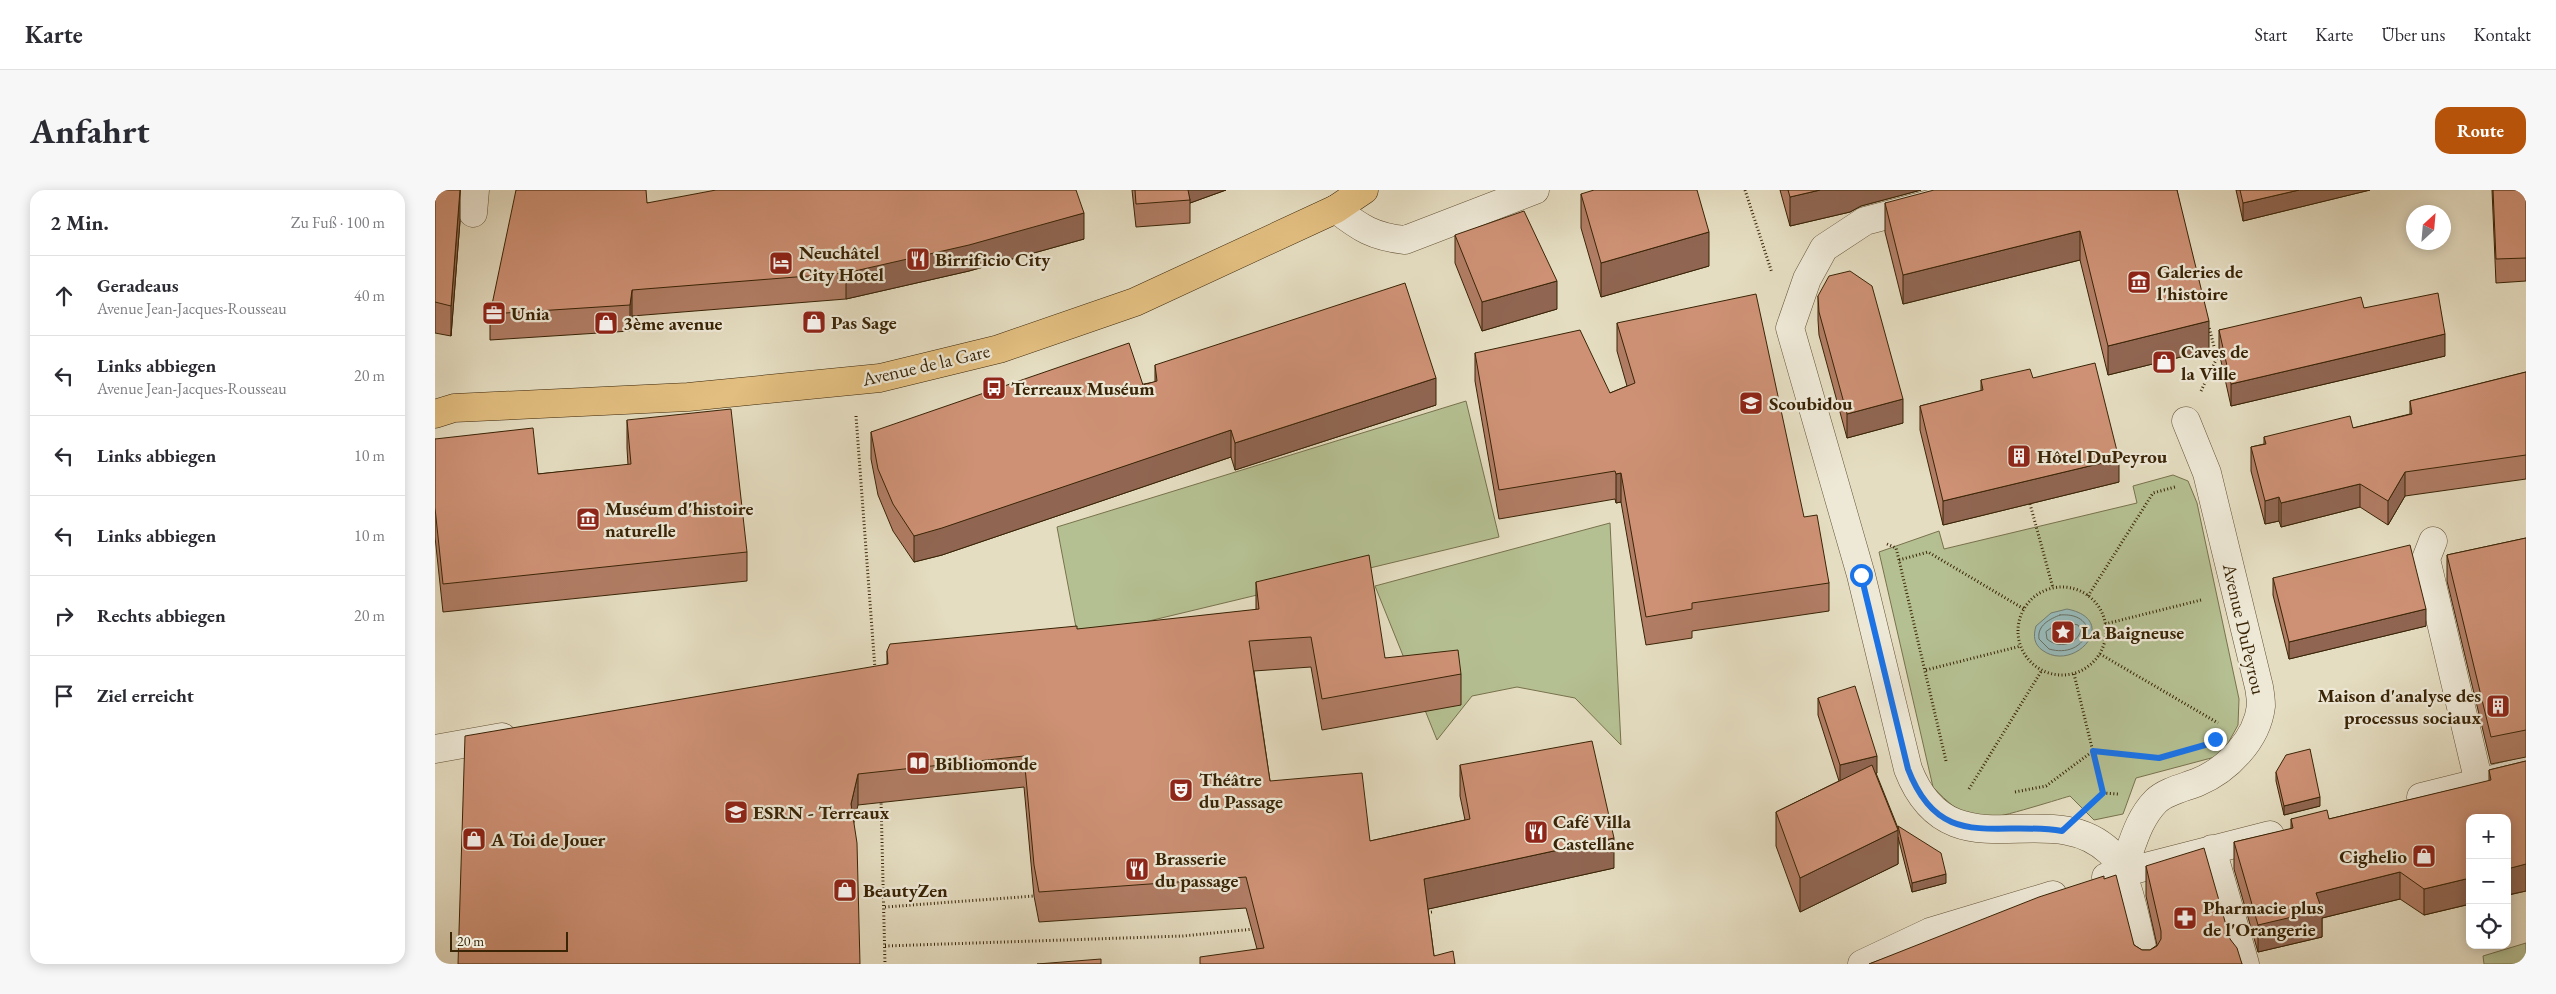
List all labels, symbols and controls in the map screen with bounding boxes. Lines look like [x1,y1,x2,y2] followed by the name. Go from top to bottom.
[25,19,83,50] text: Karte
[2254,23,2287,46] text: Start
[2315,23,2353,46] text: Karte
[2381,23,2445,46] text: Über uns
[2473,23,2531,46] text: Kontakt
[2435,107,2526,154] button: Route
[30,108,150,153] text: Anfahrt
[2406,205,2451,250] north arrow
[50,209,109,236] text: 2 Min.
[291,212,385,233] text: Zu Fuß · 100 m
[799,240,885,287] place label: Neuchâtel City Hotel
[905,246,931,272] restaurant icon: Birrificio City
[935,247,1051,272] place label: Birrificio City
[768,250,794,276] hotel icon: Neuchâtel City Hotel
[2157,259,2243,306] place label: Galeries de l'histoire
[2126,269,2152,295] museum icon: Galeries de l'histoire
[97,273,179,298] text: Geradeaus
[50,282,78,310] icon: ahead
[354,285,385,306] text: 40 m
[97,298,287,319] text: Avenue Jean-Jacques-Rousseau
[481,300,507,326] office icon: Unia
[511,301,550,326] place label: Unia
[801,309,827,335] shop icon: Pas Sage
[593,310,619,336] shop icon: 3ème avenue
[831,310,897,335] place label: Pas Sage
[623,311,723,336] place label: 3ème avenue
[859,338,992,392] street label: Avenue de la Gare
[2181,339,2248,386] place label: Caves de la Ville
[2151,349,2177,375] shop icon: Caves de la Ville
[97,353,216,378] text: Links abbiegen
[50,362,78,390] icon: left
[354,365,385,386] text: 20 m
[981,375,1007,401] bus stop icon: Terreaux Muséum
[1011,376,1155,401] place label: Terreaux Muséum
[97,378,287,399] text: Avenue Jean-Jacques-Rousseau
[1738,390,1764,416] school or university icon: Scoubidou
[1769,391,1853,416] place label: Scoubidou
[50,442,78,470] icon: left
[97,443,216,468] text: Links abbiegen
[2006,443,2032,469] building icon: Hôtel DuPeyrou
[2037,444,2168,469] place label: Hôtel DuPeyrou
[354,445,385,466] text: 10 m
[605,496,753,543] place label: Muséum d'histoire naturelle
[575,506,601,532] museum icon: Muséum d'histoire naturelle
[50,522,78,550] icon: left
[97,523,216,548] text: Links abbiegen
[354,525,385,546] text: 10 m
[2217,560,2271,697] street label: Avenue DuPeyrou
[1850,564,1873,587] route start
[50,602,78,630] icon: right
[97,603,226,628] text: Rechts abbiegen
[354,605,385,626] text: 20 m
[2050,619,2076,645] place icon: La Baigneuse
[2081,620,2184,645] place label: La Baigneuse
[50,682,78,710] icon: arrive
[97,683,194,708] text: Ziel erreicht
[2318,683,2481,730] place label: Maison d'analyse des processus sociaux
[2485,693,2511,719] building icon: Maison d'analyse des processus sociaux
[2204,728,2227,751] route end
[905,750,931,776] library icon: Bibliomonde
[935,751,1037,776] place label: Bibliomonde
[1199,767,1283,814] place label: Théâtre du Passage
[1168,777,1194,803] theatre icon: Théâtre du Passage
[723,799,749,825] school or university icon: ESRN - Terreaux
[753,800,890,825] place label: ESRN - Terreaux
[1553,809,1634,856] place label: Café Villa Castellane
[2466,814,2511,949] map controls
[2466,814,2511,859] button: +
[1523,819,1549,845] restaurant icon: Café Villa Castellane
[461,826,487,852] shop icon: A Toi de Jouer
[490,827,606,852] place label: A Toi de Jouer
[2411,843,2437,869] shop icon: Cighelio
[2339,844,2407,869] place label: Cighelio
[1155,846,1238,893] place label: Brasserie du passage
[1124,856,1150,882] restaurant icon: Brasserie du passage
[2466,859,2511,904] button: −
[832,877,858,903] shop icon: BeautyZen
[863,878,948,903] place label: BeautyZen
[2203,895,2324,942] place label: Pharmacie plus de l'Orangerie
[2466,904,2511,949] button: locate
[2172,905,2198,931] pharmacy icon: Pharmacie plus de l'Orangerie
[450,929,567,952] scale bar
[457,932,484,950] text: 20 m

